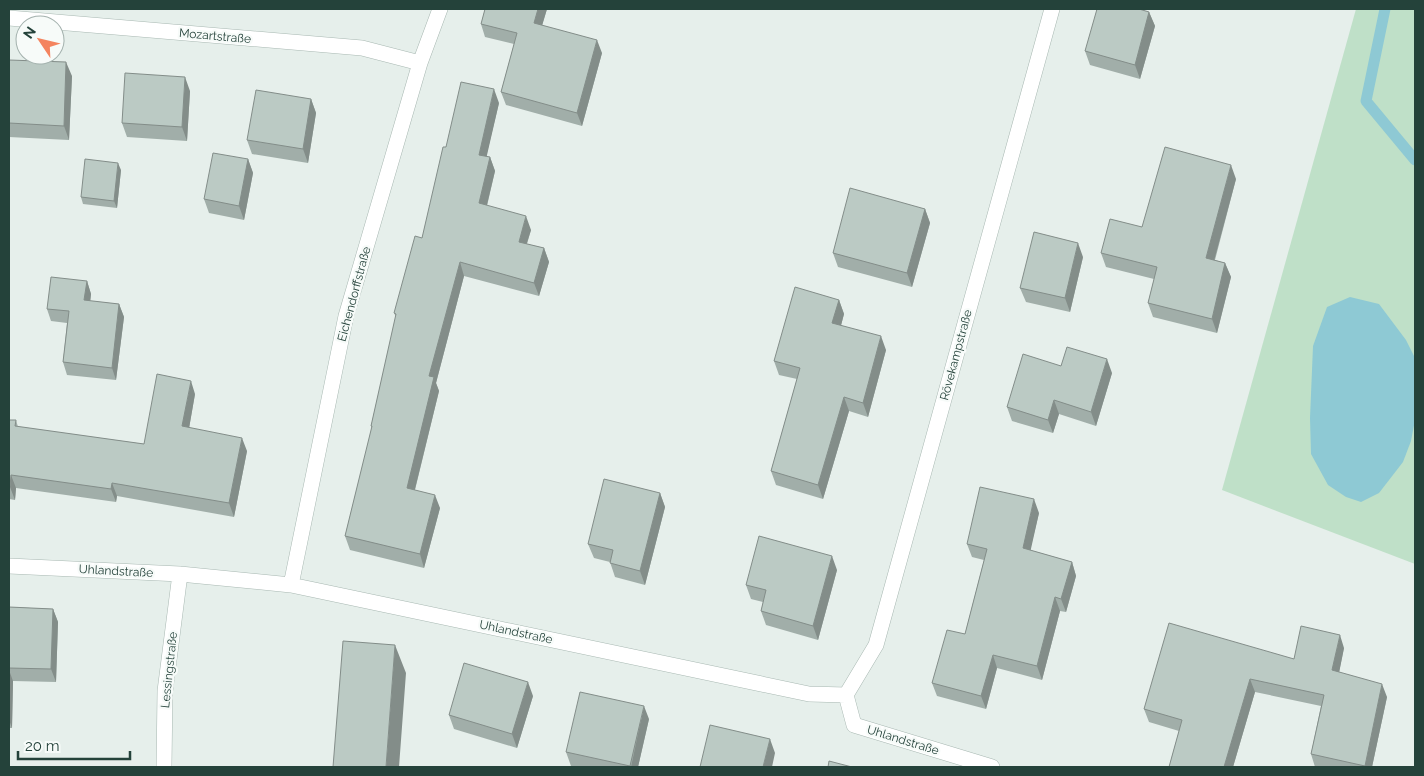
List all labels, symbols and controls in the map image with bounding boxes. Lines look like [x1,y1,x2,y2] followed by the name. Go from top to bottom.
[15,15,65,65] north arrow
[20,24,39,42] text: N
[178,26,252,46] street label: Mozartstraße
[335,245,373,343] street label: Eichendorffstraße
[937,308,975,402] street label: Rövekampstraße
[78,562,154,580] street label: Uhlandstraße
[478,617,554,647] street label: Uhlandstraße
[158,631,180,709] street label: Lessingstraße
[865,722,941,758] street label: Uhlandstraße
[18,728,130,760] scale bar
[25,737,60,755] text: 20 m

